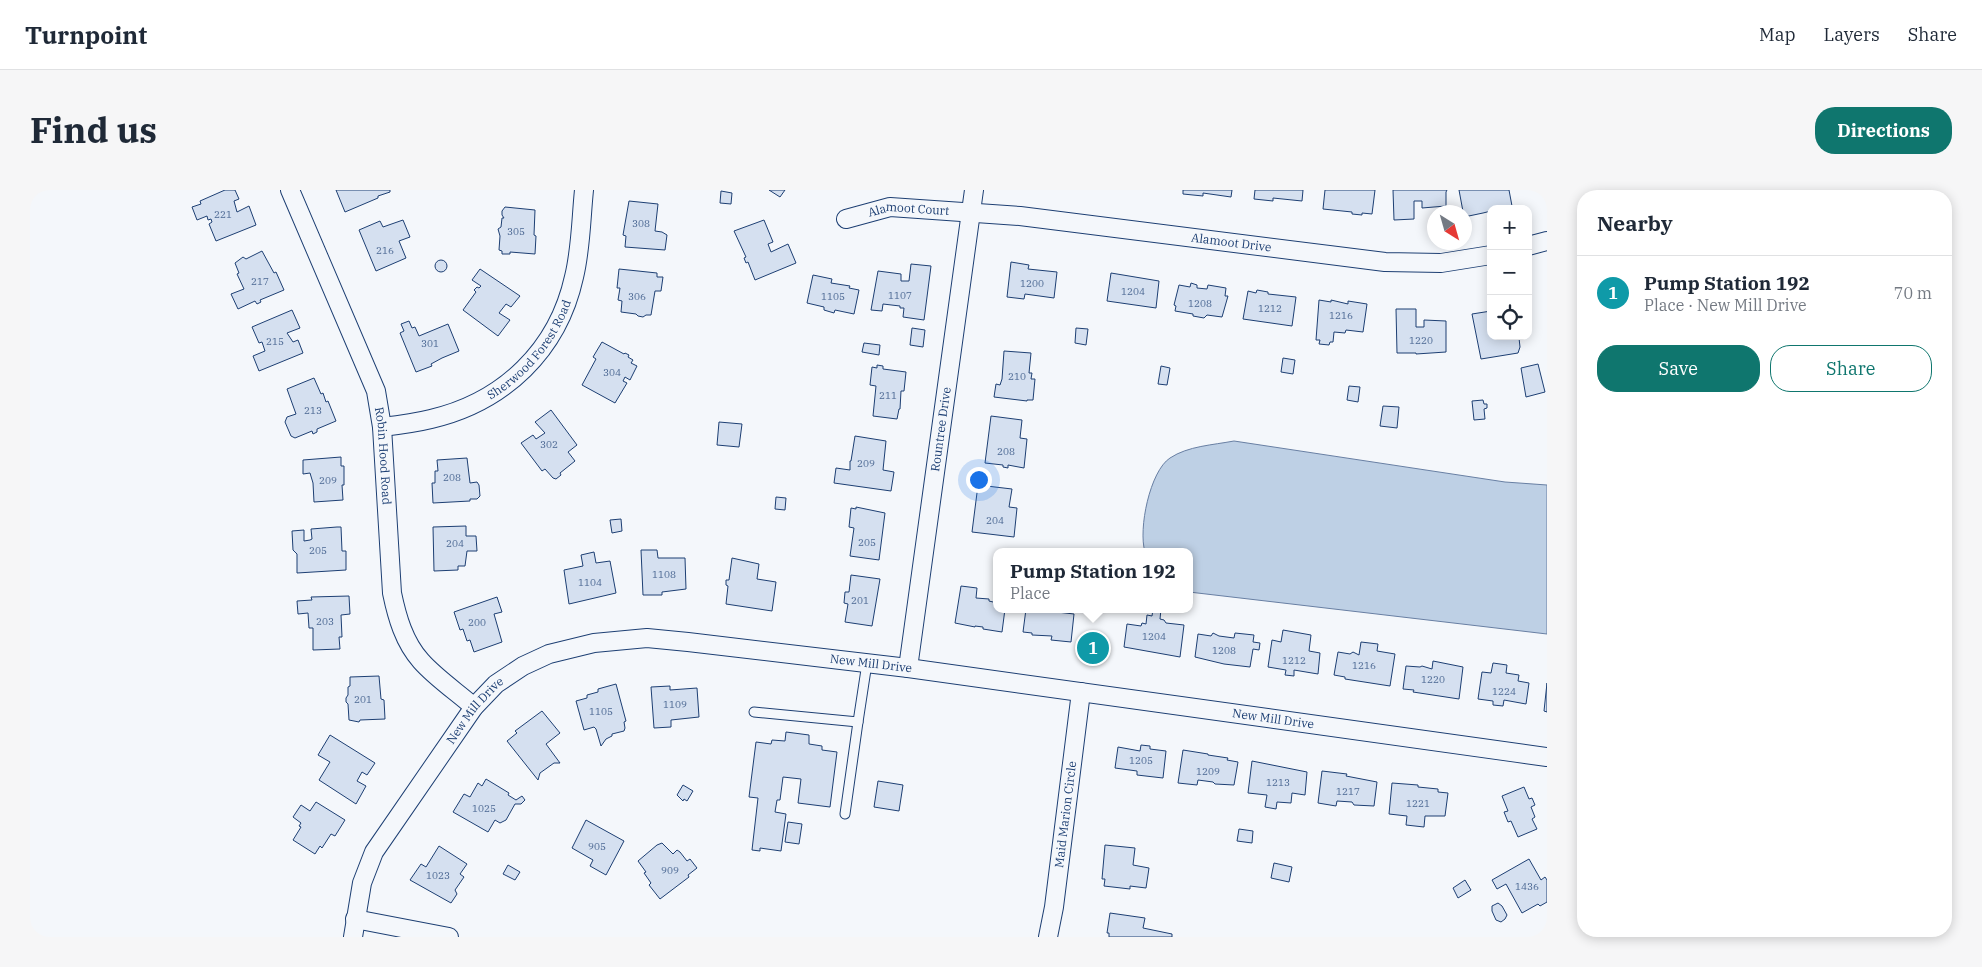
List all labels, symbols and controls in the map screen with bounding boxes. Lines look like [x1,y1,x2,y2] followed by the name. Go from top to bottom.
[25,19,147,51] text: Turnpoint
[1759,23,1796,46] text: Map
[1824,23,1880,46] text: Layers
[1908,23,1957,46] text: Share
[30,107,157,153] text: Find us
[1815,107,1952,154] button: Directions
[866,199,950,220] street label: Alamoot Court
[1427,205,1472,250] north arrow
[1487,205,1532,340] map controls
[1487,205,1532,250] button: +
[214,208,232,221] house number: 221
[1597,209,1673,237] text: Nearby
[632,217,650,230] house number: 308
[507,225,525,238] house number: 305
[1190,230,1272,255] street label: Alamoot Drive
[376,244,394,257] house number: 216
[1487,250,1532,295] button: −
[1644,271,1810,295] text: Pump Station 192
[251,275,269,288] house number: 217
[1020,277,1044,290] house number: 1200
[1608,283,1618,303] text: 1
[1894,283,1932,303] text: 70 m
[1121,285,1145,298] house number: 1204
[888,289,912,302] house number: 1107
[628,290,646,303] house number: 306
[821,290,845,303] house number: 1105
[1487,295,1532,340] button: locate
[1644,295,1807,315] text: Place · New Mill Drive
[484,297,574,402] street label: Sherwood Forest Road
[1188,297,1212,310] house number: 1208
[1258,302,1282,315] house number: 1212
[1329,309,1353,322] house number: 1216
[1409,334,1433,347] house number: 1220
[266,335,284,348] house number: 215
[421,337,439,350] house number: 301
[1597,345,1760,392] button: Save
[1770,345,1932,392] button: Share
[603,366,621,379] house number: 304
[1008,370,1026,383] house number: 210
[927,386,954,473] street label: Rountree Drive
[879,389,897,402] house number: 211
[304,404,322,417] house number: 213
[372,406,395,505] street label: Robin Hood Road
[540,438,558,451] house number: 302
[997,445,1015,458] house number: 208
[857,457,875,470] house number: 209
[966,467,992,493] your location
[443,471,461,484] house number: 208
[319,474,337,487] house number: 209
[986,514,1004,527] house number: 204
[858,536,876,549] house number: 205
[446,537,464,550] house number: 204
[309,544,327,557] house number: 205
[993,548,1193,613] popup
[1010,559,1176,583] text: Pump Station 192
[652,568,676,581] house number: 1108
[578,576,602,589] house number: 1104
[1010,583,1050,603] text: Place
[851,594,869,607] house number: 201
[316,615,334,628] house number: 203
[468,616,486,629] house number: 200
[1077,629,1109,667] pin: 1
[1142,630,1166,643] house number: 1204
[1212,644,1236,657] house number: 1208
[829,651,913,675] street label: New Mill Drive
[1282,654,1306,667] house number: 1212
[1352,659,1376,672] house number: 1216
[443,673,506,747] street label: New Mill Drive
[1421,673,1445,686] house number: 1220
[1492,685,1516,698] house number: 1224
[354,693,372,706] house number: 201
[663,698,687,711] house number: 1109
[589,705,613,718] house number: 1105
[1231,705,1315,731] street label: New Mill Drive
[1129,754,1153,767] house number: 1205
[1051,760,1079,869] street label: Maid Marion Circle
[1196,765,1220,778] house number: 1209
[1266,776,1290,789] house number: 1213
[1336,785,1360,798] house number: 1217
[1406,797,1430,810] house number: 1221
[472,802,496,815] house number: 1025
[588,840,606,853] house number: 905
[661,864,679,877] house number: 909
[426,869,450,882] house number: 1023
[1515,880,1539,893] house number: 1436

